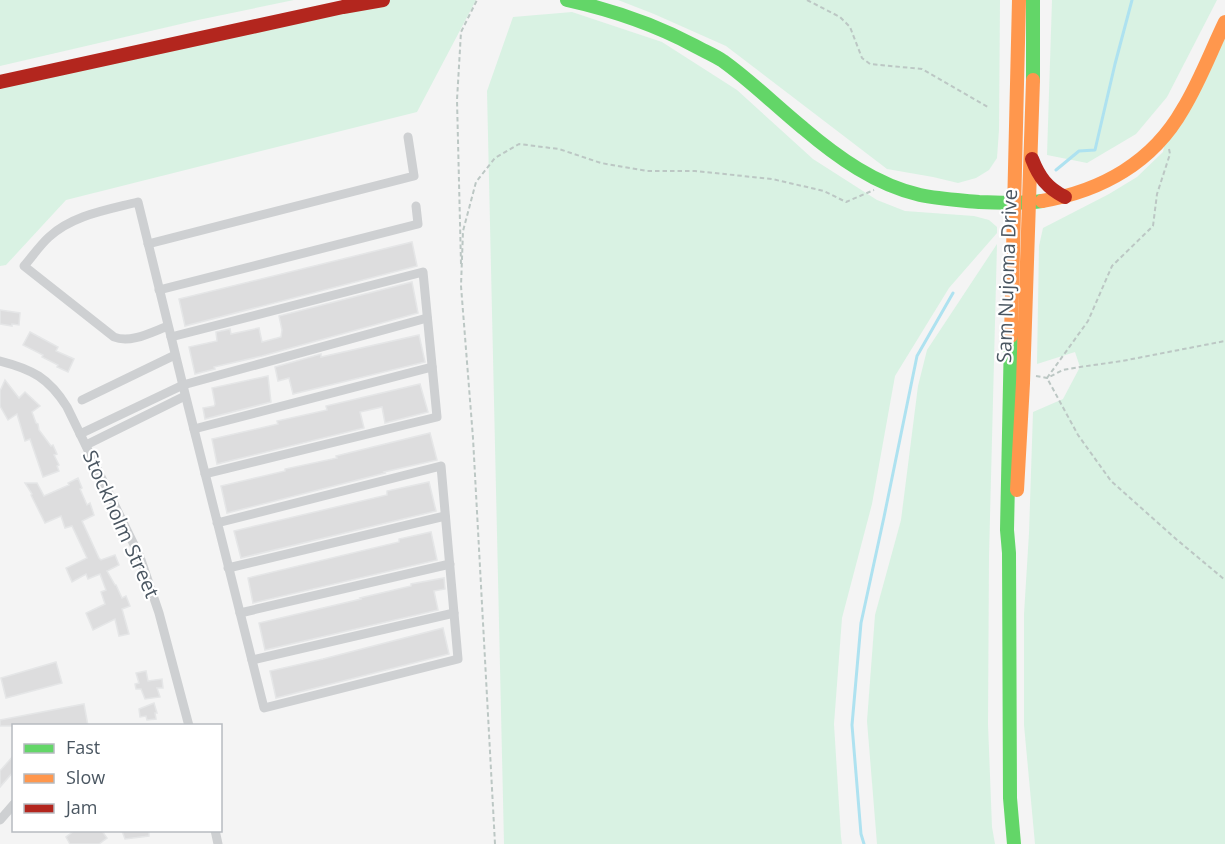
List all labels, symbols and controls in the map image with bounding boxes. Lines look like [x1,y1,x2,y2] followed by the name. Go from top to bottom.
[990,189,1023,363] street label: Sam Nujoma Drive
[77,446,166,602] street label: Stockholm Street
[12,724,222,832] legend
[66,735,100,759] text: Fast
[66,765,105,789] text: Slow
[64,795,98,819] text: Jam

